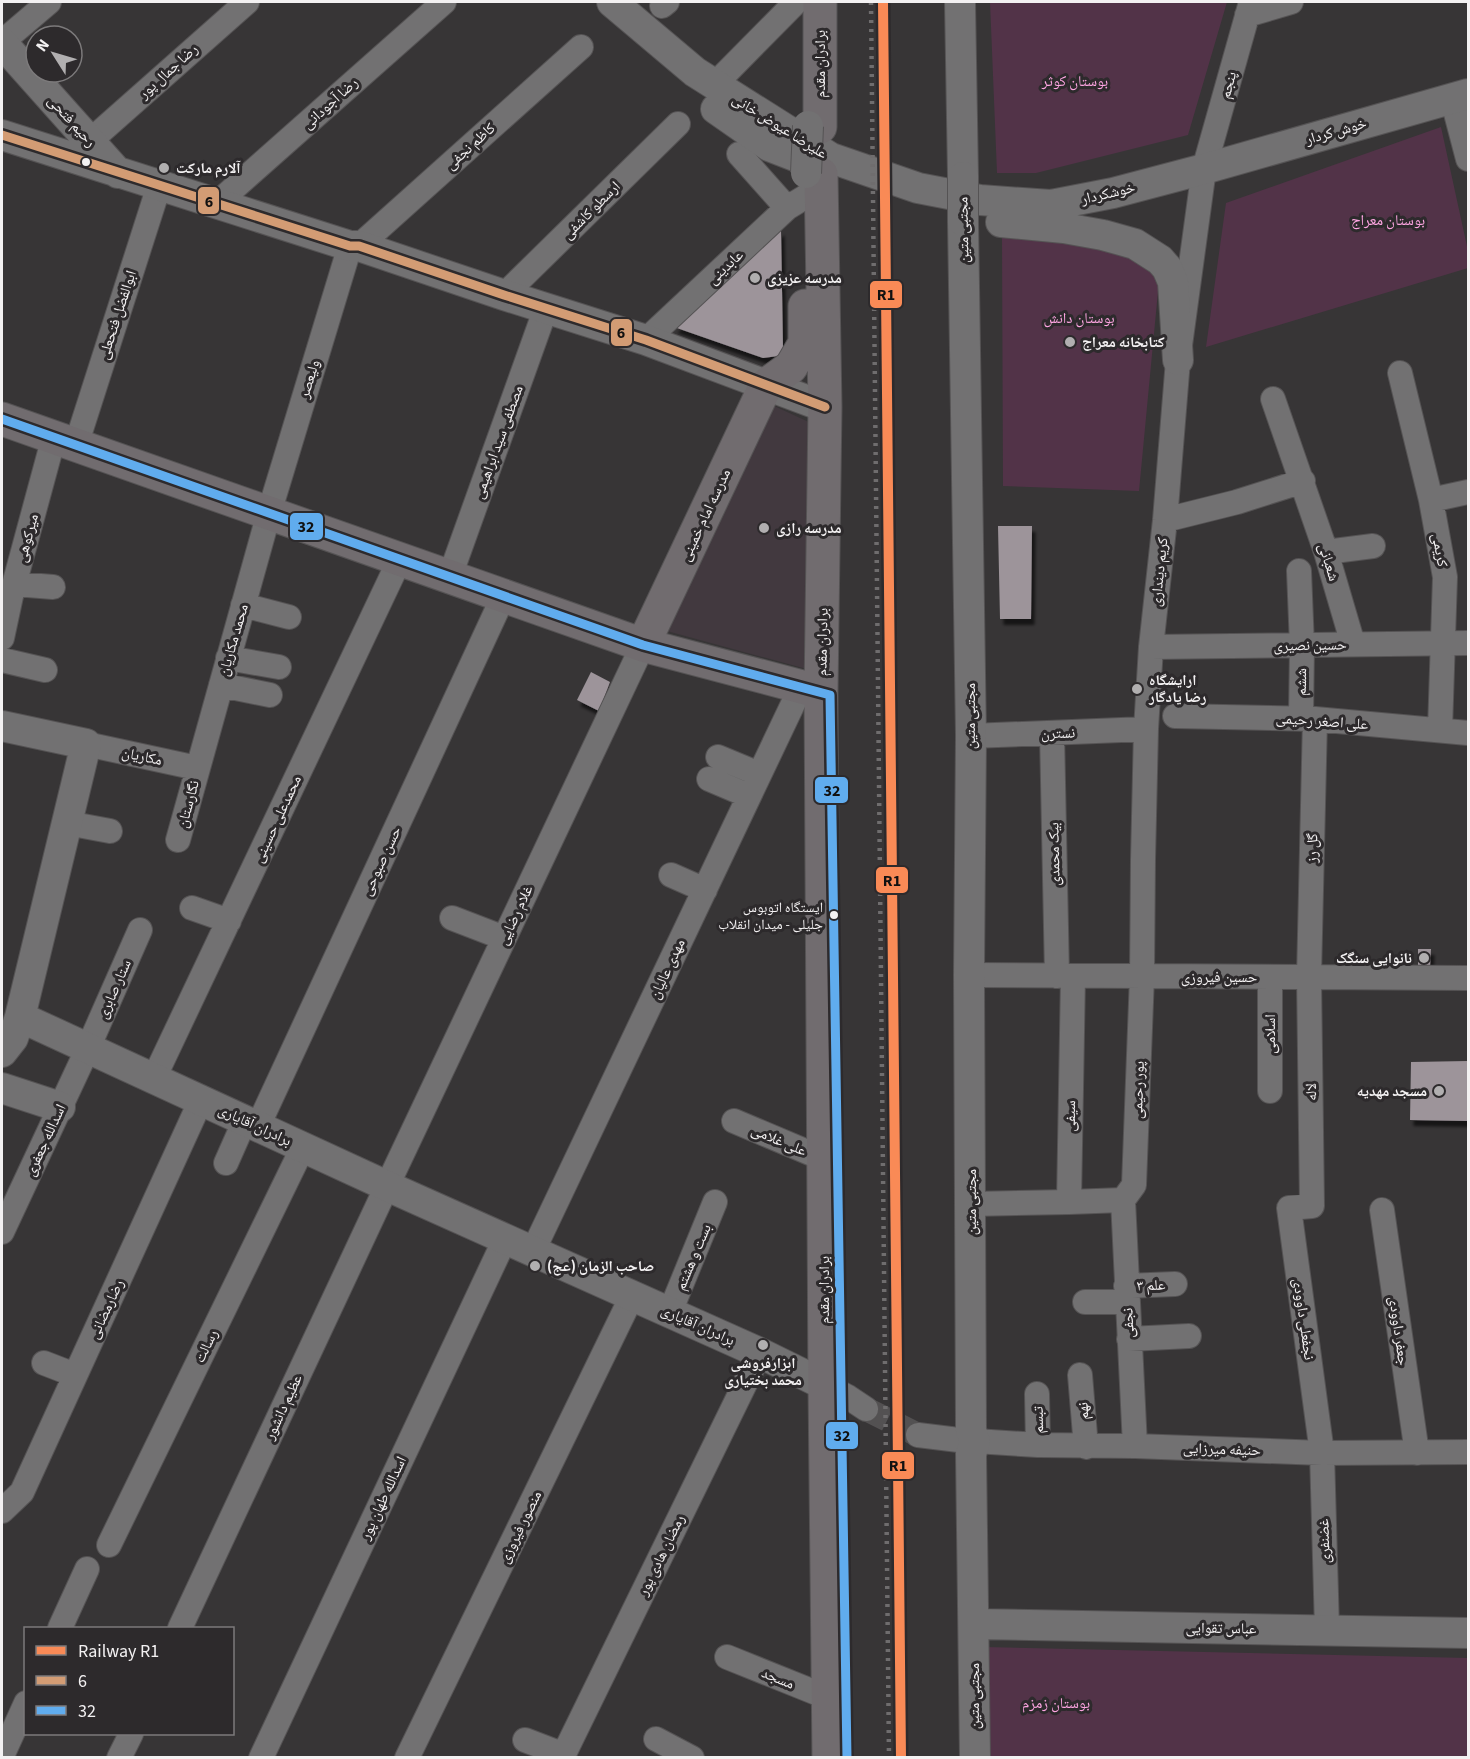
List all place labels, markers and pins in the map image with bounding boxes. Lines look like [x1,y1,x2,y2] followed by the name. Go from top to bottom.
[80,156,92,168] unlabelled marker
[176,158,241,179] place label: آلارم مارکت
[157,161,171,175] marker: آلارم مارکت
[767,268,842,289] place label: مدرسه عزیزی
[748,271,762,285] marker: مدرسه عزیزی
[1082,332,1165,353] place label: کتابخانه معراج
[1063,335,1077,349] marker: کتابخانه معراج
[776,518,842,539] place label: مدرسه رازی
[757,521,771,535] marker: مدرسه رازی
[1148,670,1207,708] place label: ارایشگاه رضا یادگار
[1130,682,1144,696] marker: ارایشگاه رضا یادگار
[718,898,823,935] place label: ایستگاه اتوبوس جلیلی - میدان انقلاب
[828,909,840,921] marker: ایستگاه اتوبوس جلیلی - میدان انقلاب
[1336,948,1412,969] place label: نانوایی سنگک
[1417,951,1431,965] marker: نانوایی سنگک
[1357,1081,1427,1102] place label: مسجد مهدیه
[1432,1084,1446,1098] marker: مسجد مهدیه
[547,1256,654,1277] place label: صاحب الزمان (عج)
[528,1259,542,1273] marker: صاحب الزمان (عج)
[756,1338,770,1352] marker: ابزارفروشی محمد بختیاری
[724,1353,802,1391] place label: ابزارفروشی محمد بختیاری

